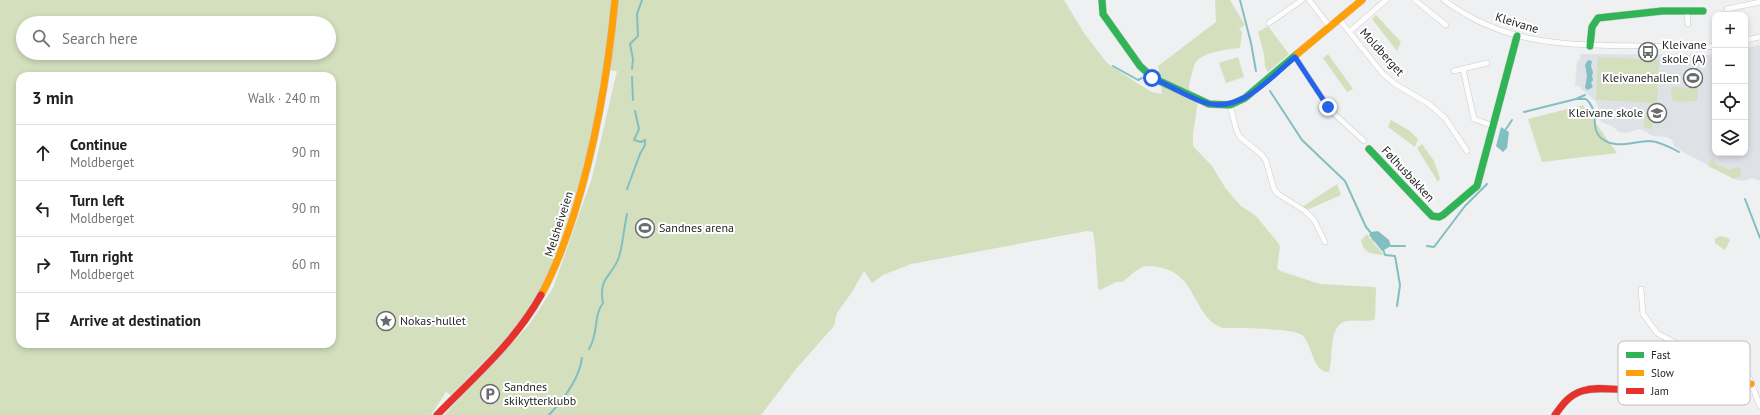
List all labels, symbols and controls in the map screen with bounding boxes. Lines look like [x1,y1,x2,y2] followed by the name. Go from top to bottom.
[1494,9,1541,36] street label: Kleivane
[1712,12,1748,156] map controls
[1712,12,1748,48] button: +
[16,16,336,60] search box
[1357,25,1408,79] street label: Moldberget
[30,27,52,49] icon: search
[62,29,138,48] text: Search here
[1662,37,1707,66] place label: Kleivane skole (A)
[1637,41,1659,63] bus stop icon: Kleivane skole (A)
[1712,48,1748,84] button: −
[1682,67,1704,89] sports icon: Kleivanehallen
[1143,69,1161,87] route start
[1602,70,1679,85] place label: Kleivanehallen
[1712,84,1748,120] button: locate
[32,87,73,109] text: 3 min
[248,90,320,107] text: Walk · 240 m
[1319,98,1337,116] route end
[1646,102,1668,124] school or university icon: Kleivane skole
[1569,105,1643,120] place label: Kleivane skole
[1712,120,1748,156] button: layers
[70,135,127,154] text: Continue
[32,142,54,164] icon: ahead
[1379,143,1438,205] street label: Følhusbakken
[292,144,320,161] text: 90 m
[70,154,134,171] text: Moldberget
[541,189,576,258] street label: Melsheiveien
[70,191,124,210] text: Turn left
[32,198,54,220] icon: left
[292,200,320,217] text: 90 m
[70,210,134,227] text: Moldberget
[634,217,656,239] sports icon: Sandnes arena
[659,220,734,235] place label: Sandnes arena
[70,247,133,266] text: Turn right
[32,254,54,276] icon: right
[292,256,320,273] text: 60 m
[70,266,134,283] text: Moldberget
[32,310,54,332] icon: arrive
[375,310,397,332] place icon: Nokas-hullet
[70,311,201,330] text: Arrive at destination
[400,313,466,328] place label: Nokas-hullet
[1618,341,1750,405] legend
[1651,348,1671,362] text: Fast
[1651,366,1674,380] text: Slow
[504,379,576,408] place label: Sandnes skikytterklubb
[479,383,501,405] parking icon: Sandnes skikytterklubb
[1650,384,1669,398] text: Jam

